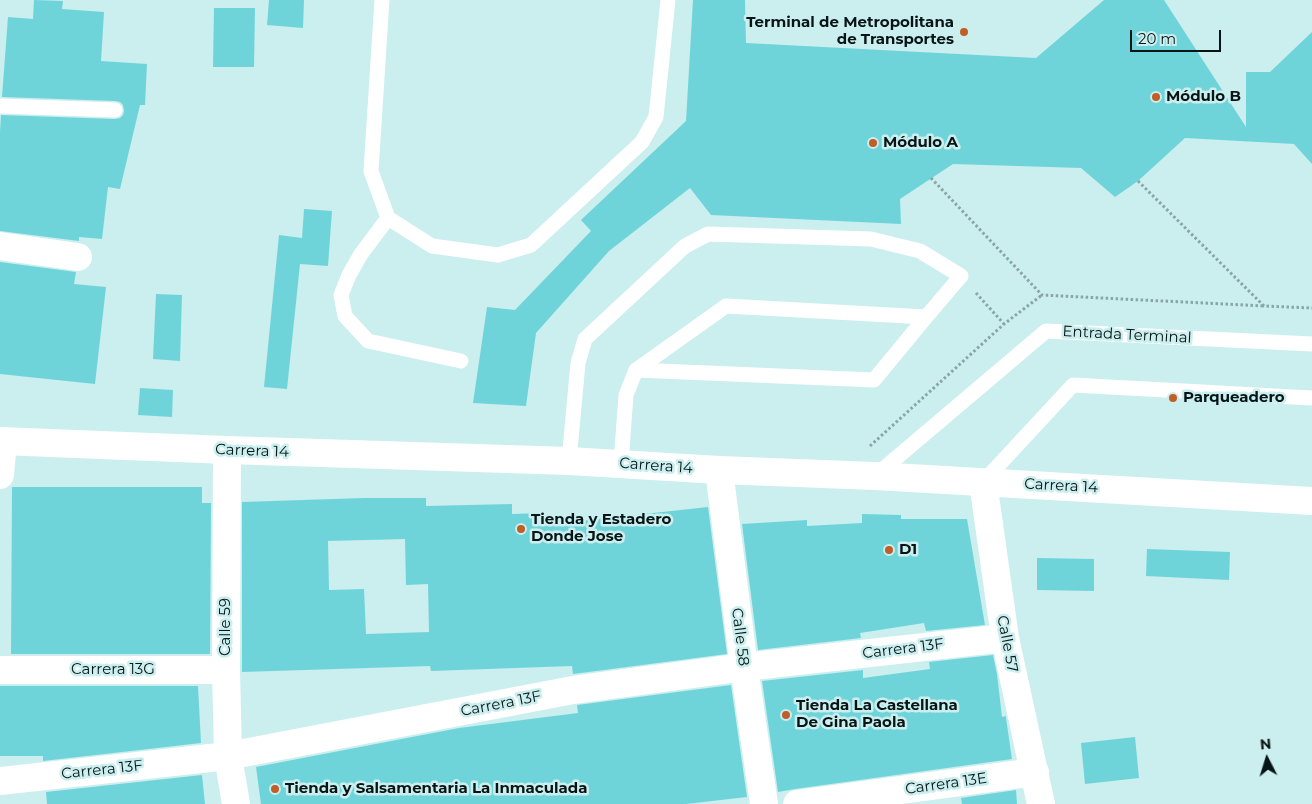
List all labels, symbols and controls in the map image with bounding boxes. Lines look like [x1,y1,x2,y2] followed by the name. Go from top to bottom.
[746,14,954,49] place label: Terminal de Metropolitana de Transportes
[1132,20,1223,52] scale bar
[958,26,970,38] marker: Terminal de Metropolitana de Transportes
[1138,29,1176,48] text: 20 m
[1166,88,1241,106] place label: Módulo B
[1150,91,1162,103] marker: Módulo B
[883,134,958,152] place label: Módulo A
[867,137,879,149] marker: Módulo A
[1062,323,1192,347] street label: Entrada Terminal
[1183,389,1285,407] place label: Parqueadero
[1167,392,1179,404] marker: Parqueadero
[215,441,289,461] street label: Carrera 14
[619,454,693,478] street label: Carrera 14
[1024,475,1098,497] street label: Carrera 14
[531,511,671,546] place label: Tienda y Estadero Donde Jose
[515,523,527,535] marker: Tienda y Estadero Donde Jose
[899,541,917,559] place label: D1
[883,544,895,556] marker: D1
[217,598,235,656] street label: Calle 59
[728,607,752,667] street label: Calle 58
[993,614,1021,674] street label: Calle 57
[861,635,945,663] street label: Carrera 13F
[71,661,155,679] street label: Carrera 13G
[459,687,543,721] street label: Carrera 13F
[796,697,958,732] place label: Tienda La Castellana De Gina Paola
[780,709,792,721] marker: Tienda La Castellana De Gina Paola
[1242,734,1292,784] north arrow
[1259,735,1272,754] text: N
[60,757,144,783] street label: Carrera 13F
[904,769,988,799] street label: Carrera 13E
[285,780,587,798] place label: Tienda y Salsamentaria La Inmaculada
[269,783,281,795] marker: Tienda y Salsamentaria La Inmaculada

